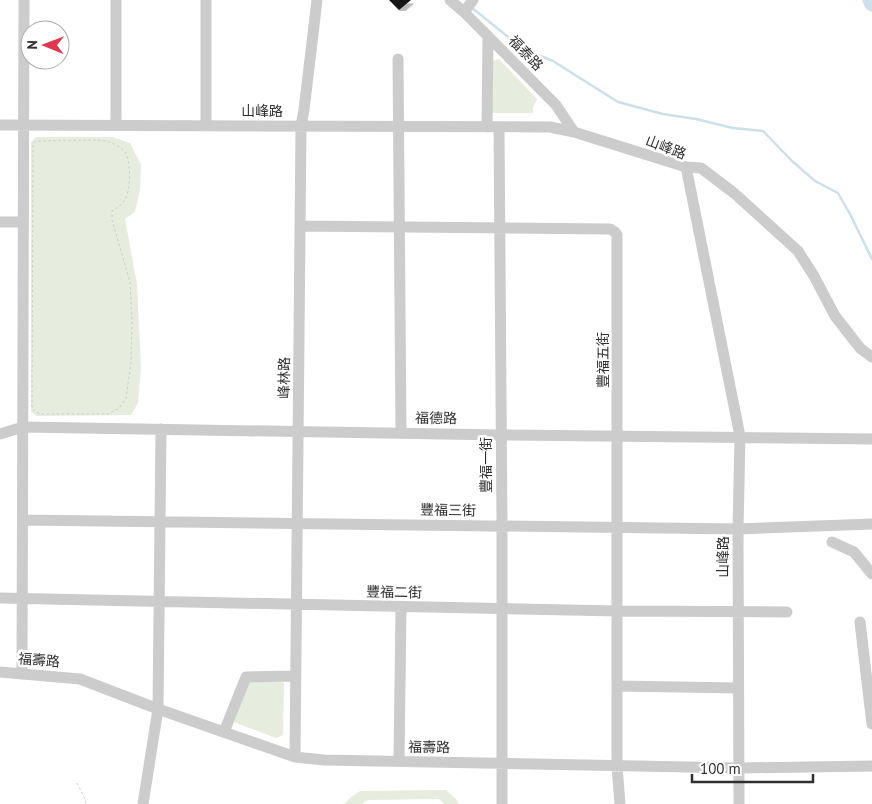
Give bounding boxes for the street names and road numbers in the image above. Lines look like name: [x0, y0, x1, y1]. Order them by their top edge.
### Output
street label: 福泰路: [505, 32, 547, 74]
street label: 山峰路: [241, 102, 283, 120]
street label: 山峰路: [643, 131, 689, 163]
street label: 豐福五街: [594, 332, 612, 388]
street label: 峰林路: [275, 357, 293, 399]
street label: 福德路: [415, 409, 457, 427]
street label: 豐福一街: [477, 437, 495, 493]
street label: 豐福三街: [420, 501, 476, 519]
street label: 山峰路: [714, 536, 732, 578]
street label: 豐福二街: [366, 583, 422, 601]
street label: 福壽路: [17, 649, 61, 671]
street label: 福壽路: [408, 738, 450, 756]

